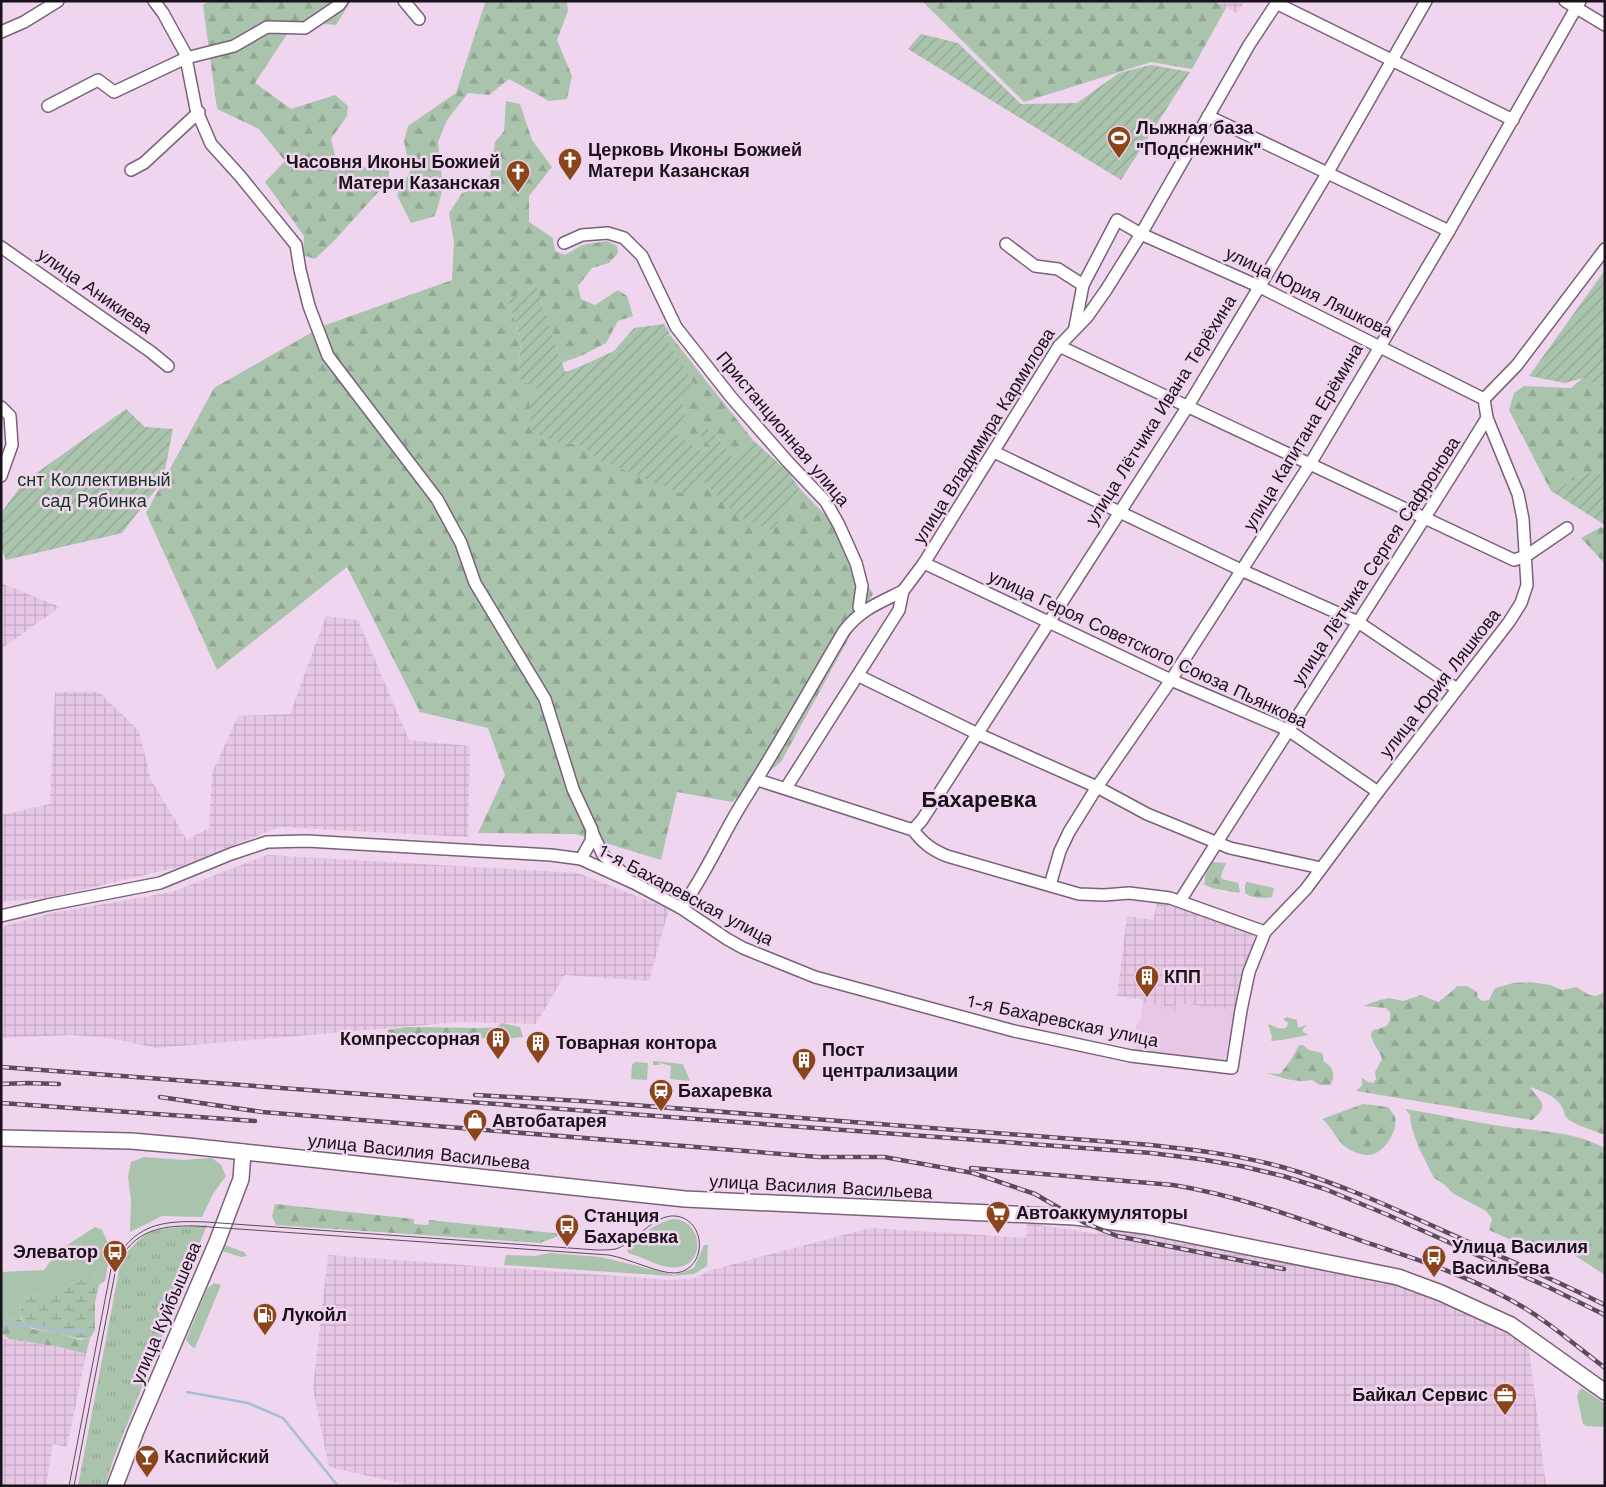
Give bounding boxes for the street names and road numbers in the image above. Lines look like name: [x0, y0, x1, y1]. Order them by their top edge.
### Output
street label: улица Юрия Ляшкова: [1222, 242, 1397, 342]
street label: улица Аникиева: [34, 243, 157, 338]
street label: улица Лётчика Ивана Терёхина: [1081, 290, 1241, 529]
street label: улица Владимира Кармилова: [908, 323, 1059, 547]
street label: улица Капитана Ерёмина: [1238, 339, 1367, 534]
street label: Пристанционная улица: [712, 347, 855, 511]
street label: улица Лётчика Сергея Сафронова: [1287, 432, 1464, 689]
street label: улица Героя Советского Союза Пьянкова: [985, 565, 1312, 732]
street label: улица Юрия Ляшкова: [1375, 603, 1505, 761]
street label: 1-я Бахаревская улица: [595, 840, 778, 950]
street label: 1-я Бахаревская улица: [966, 990, 1161, 1051]
street label: улица Василия Васильева: [307, 1129, 532, 1174]
street label: улица Василия Васильева: [709, 1170, 934, 1203]
street label: улица Куйбышева: [126, 1238, 205, 1387]

